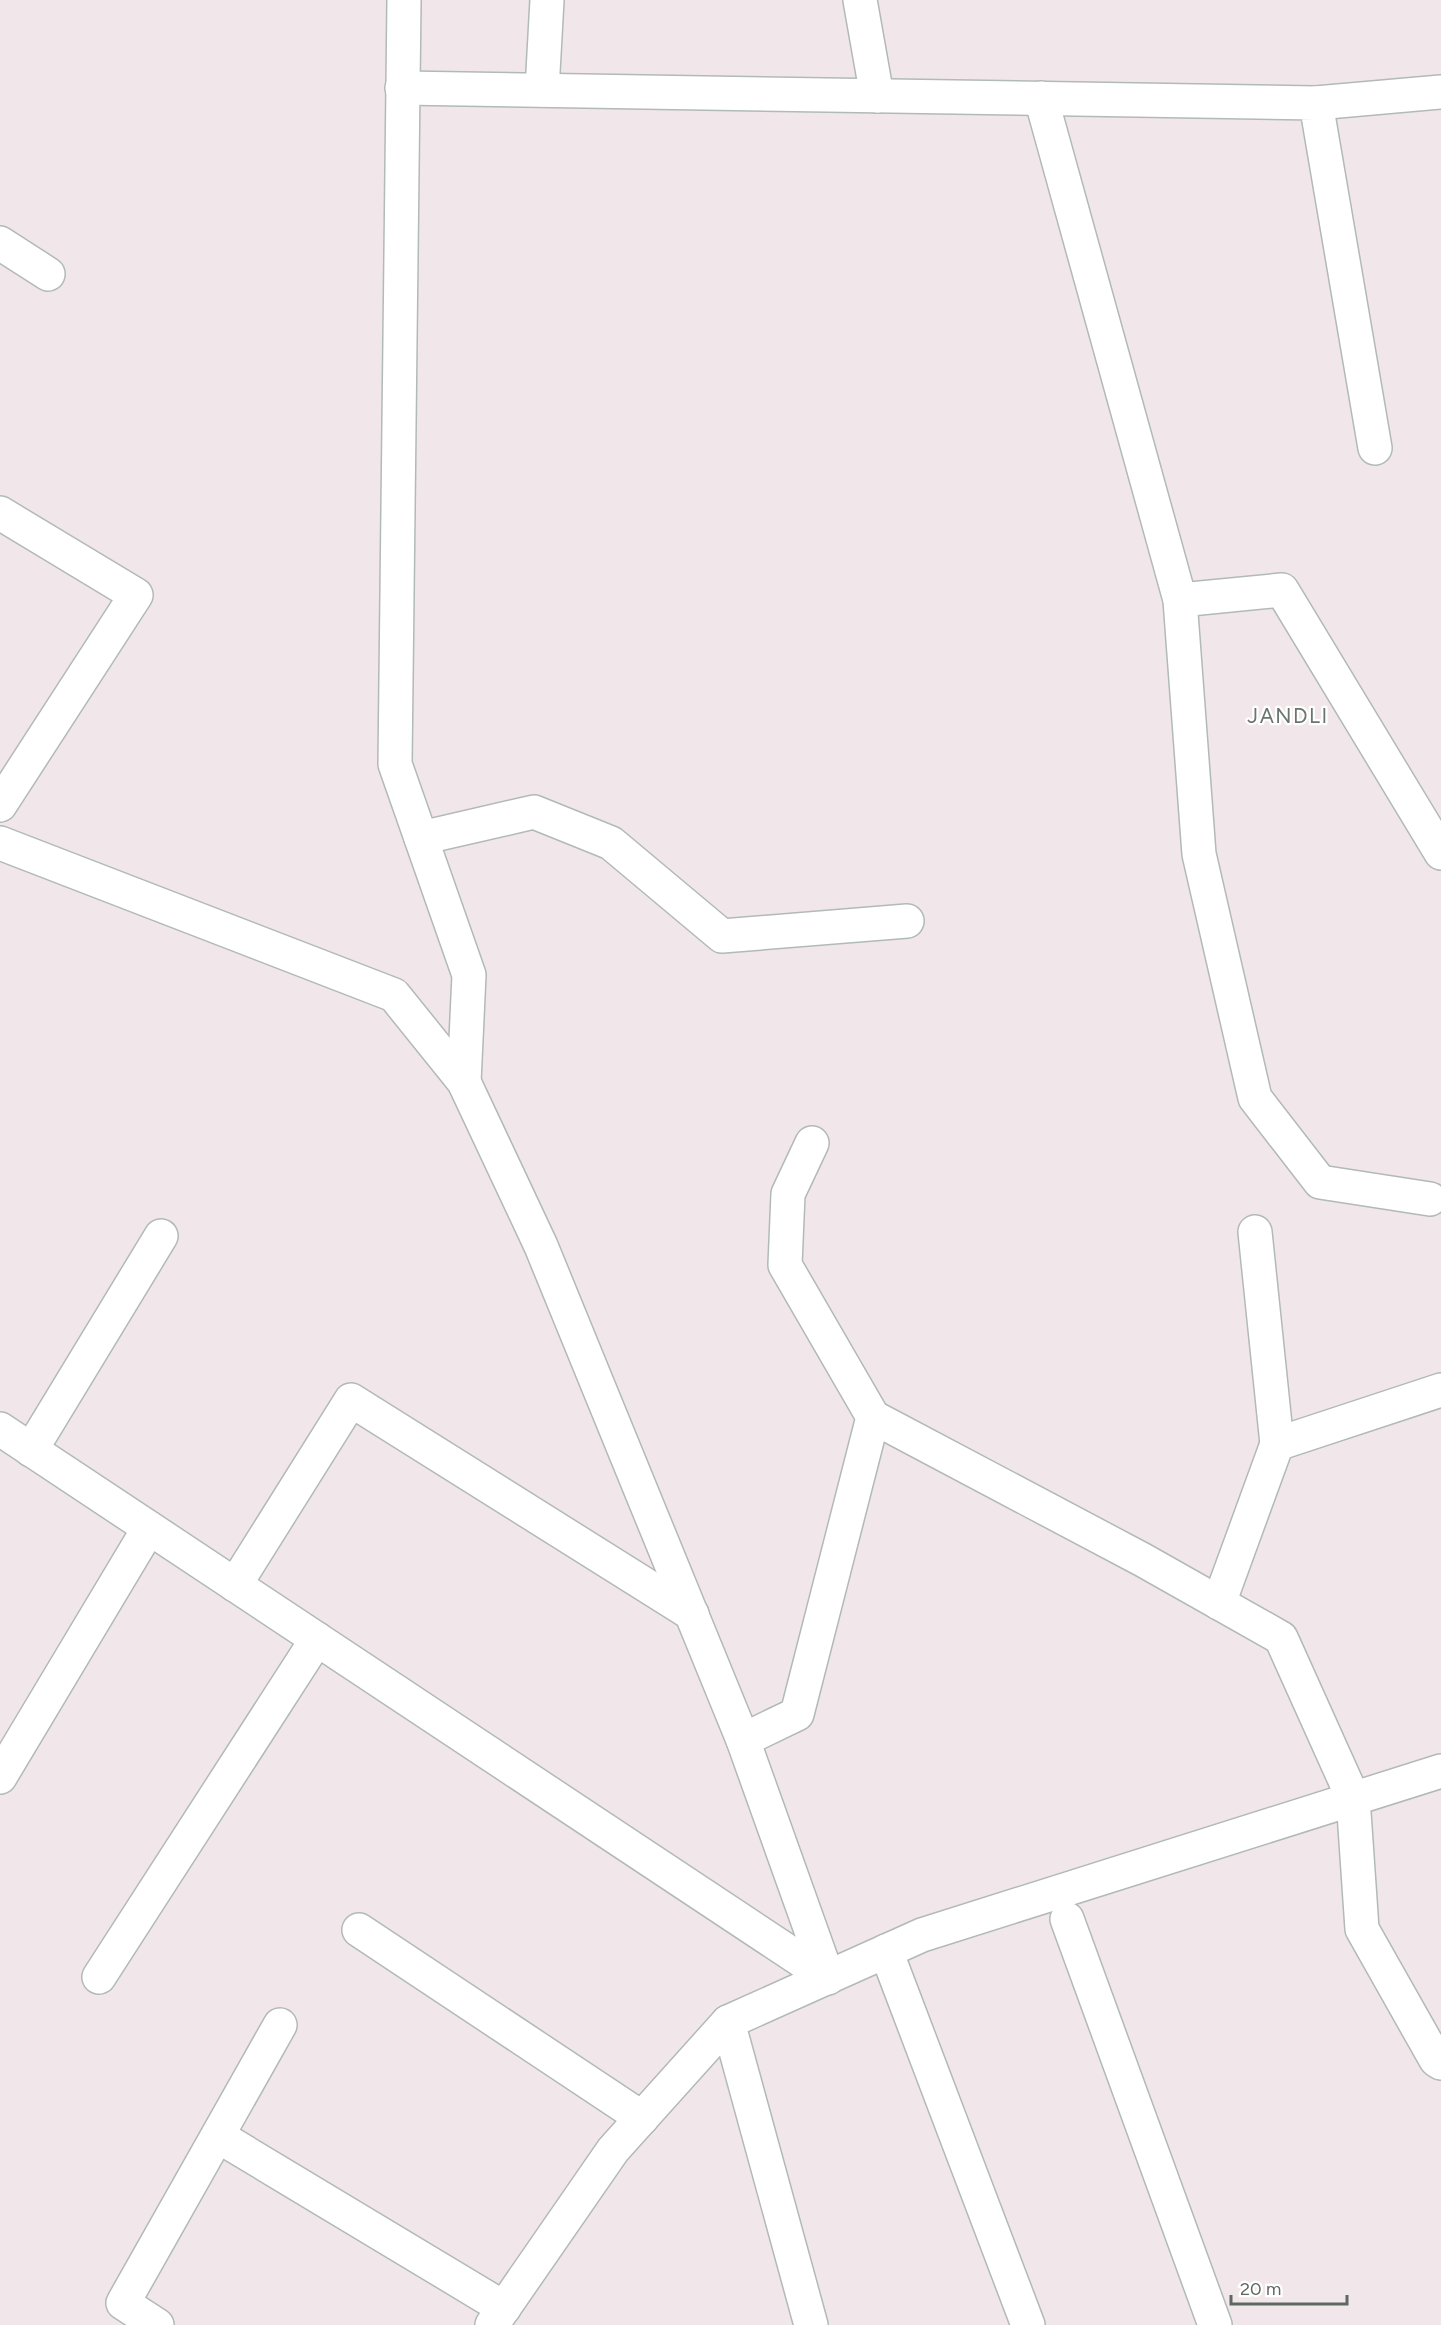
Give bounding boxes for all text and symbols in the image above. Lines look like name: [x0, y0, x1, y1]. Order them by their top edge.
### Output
district label: JANDLI: [1247, 703, 1329, 728]
scale bar: [1231, 2268, 1346, 2306]
text: 20 m: [1240, 2278, 1281, 2300]

